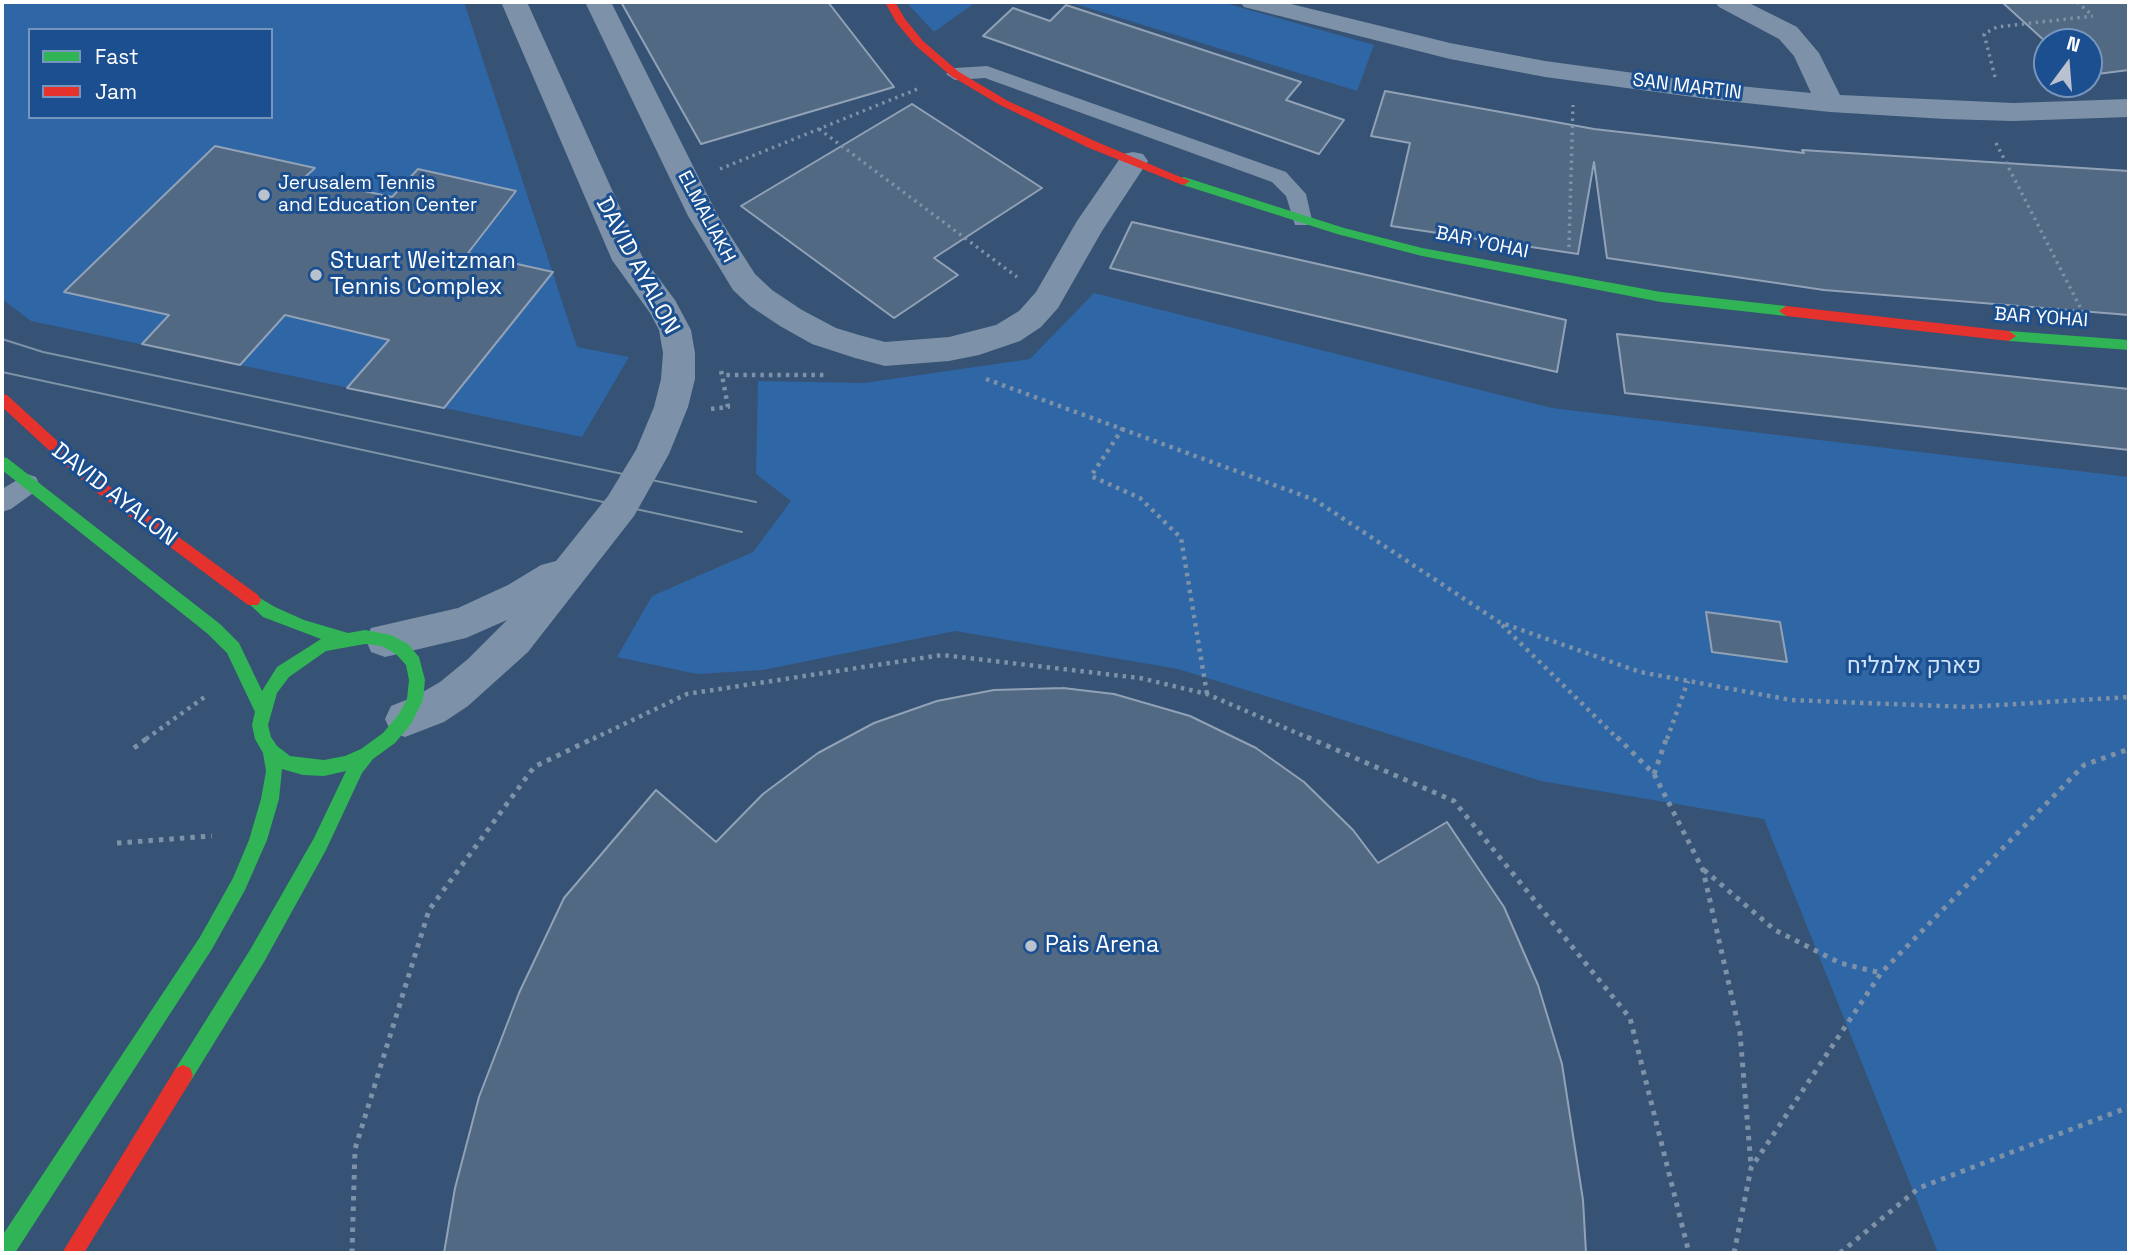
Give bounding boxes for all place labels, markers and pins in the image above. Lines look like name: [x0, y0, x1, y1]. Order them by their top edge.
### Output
place label: Jerusalem Tennis and Education Center: [278, 173, 477, 217]
marker: Jerusalem Tennis and Education Center: [256, 187, 272, 203]
place label: Stuart Weitzman Tennis Complex: [330, 248, 516, 302]
marker: Stuart Weitzman Tennis Complex: [308, 267, 324, 283]
place label: Pais Arena: [1045, 932, 1159, 960]
marker: Pais Arena: [1023, 938, 1039, 954]

